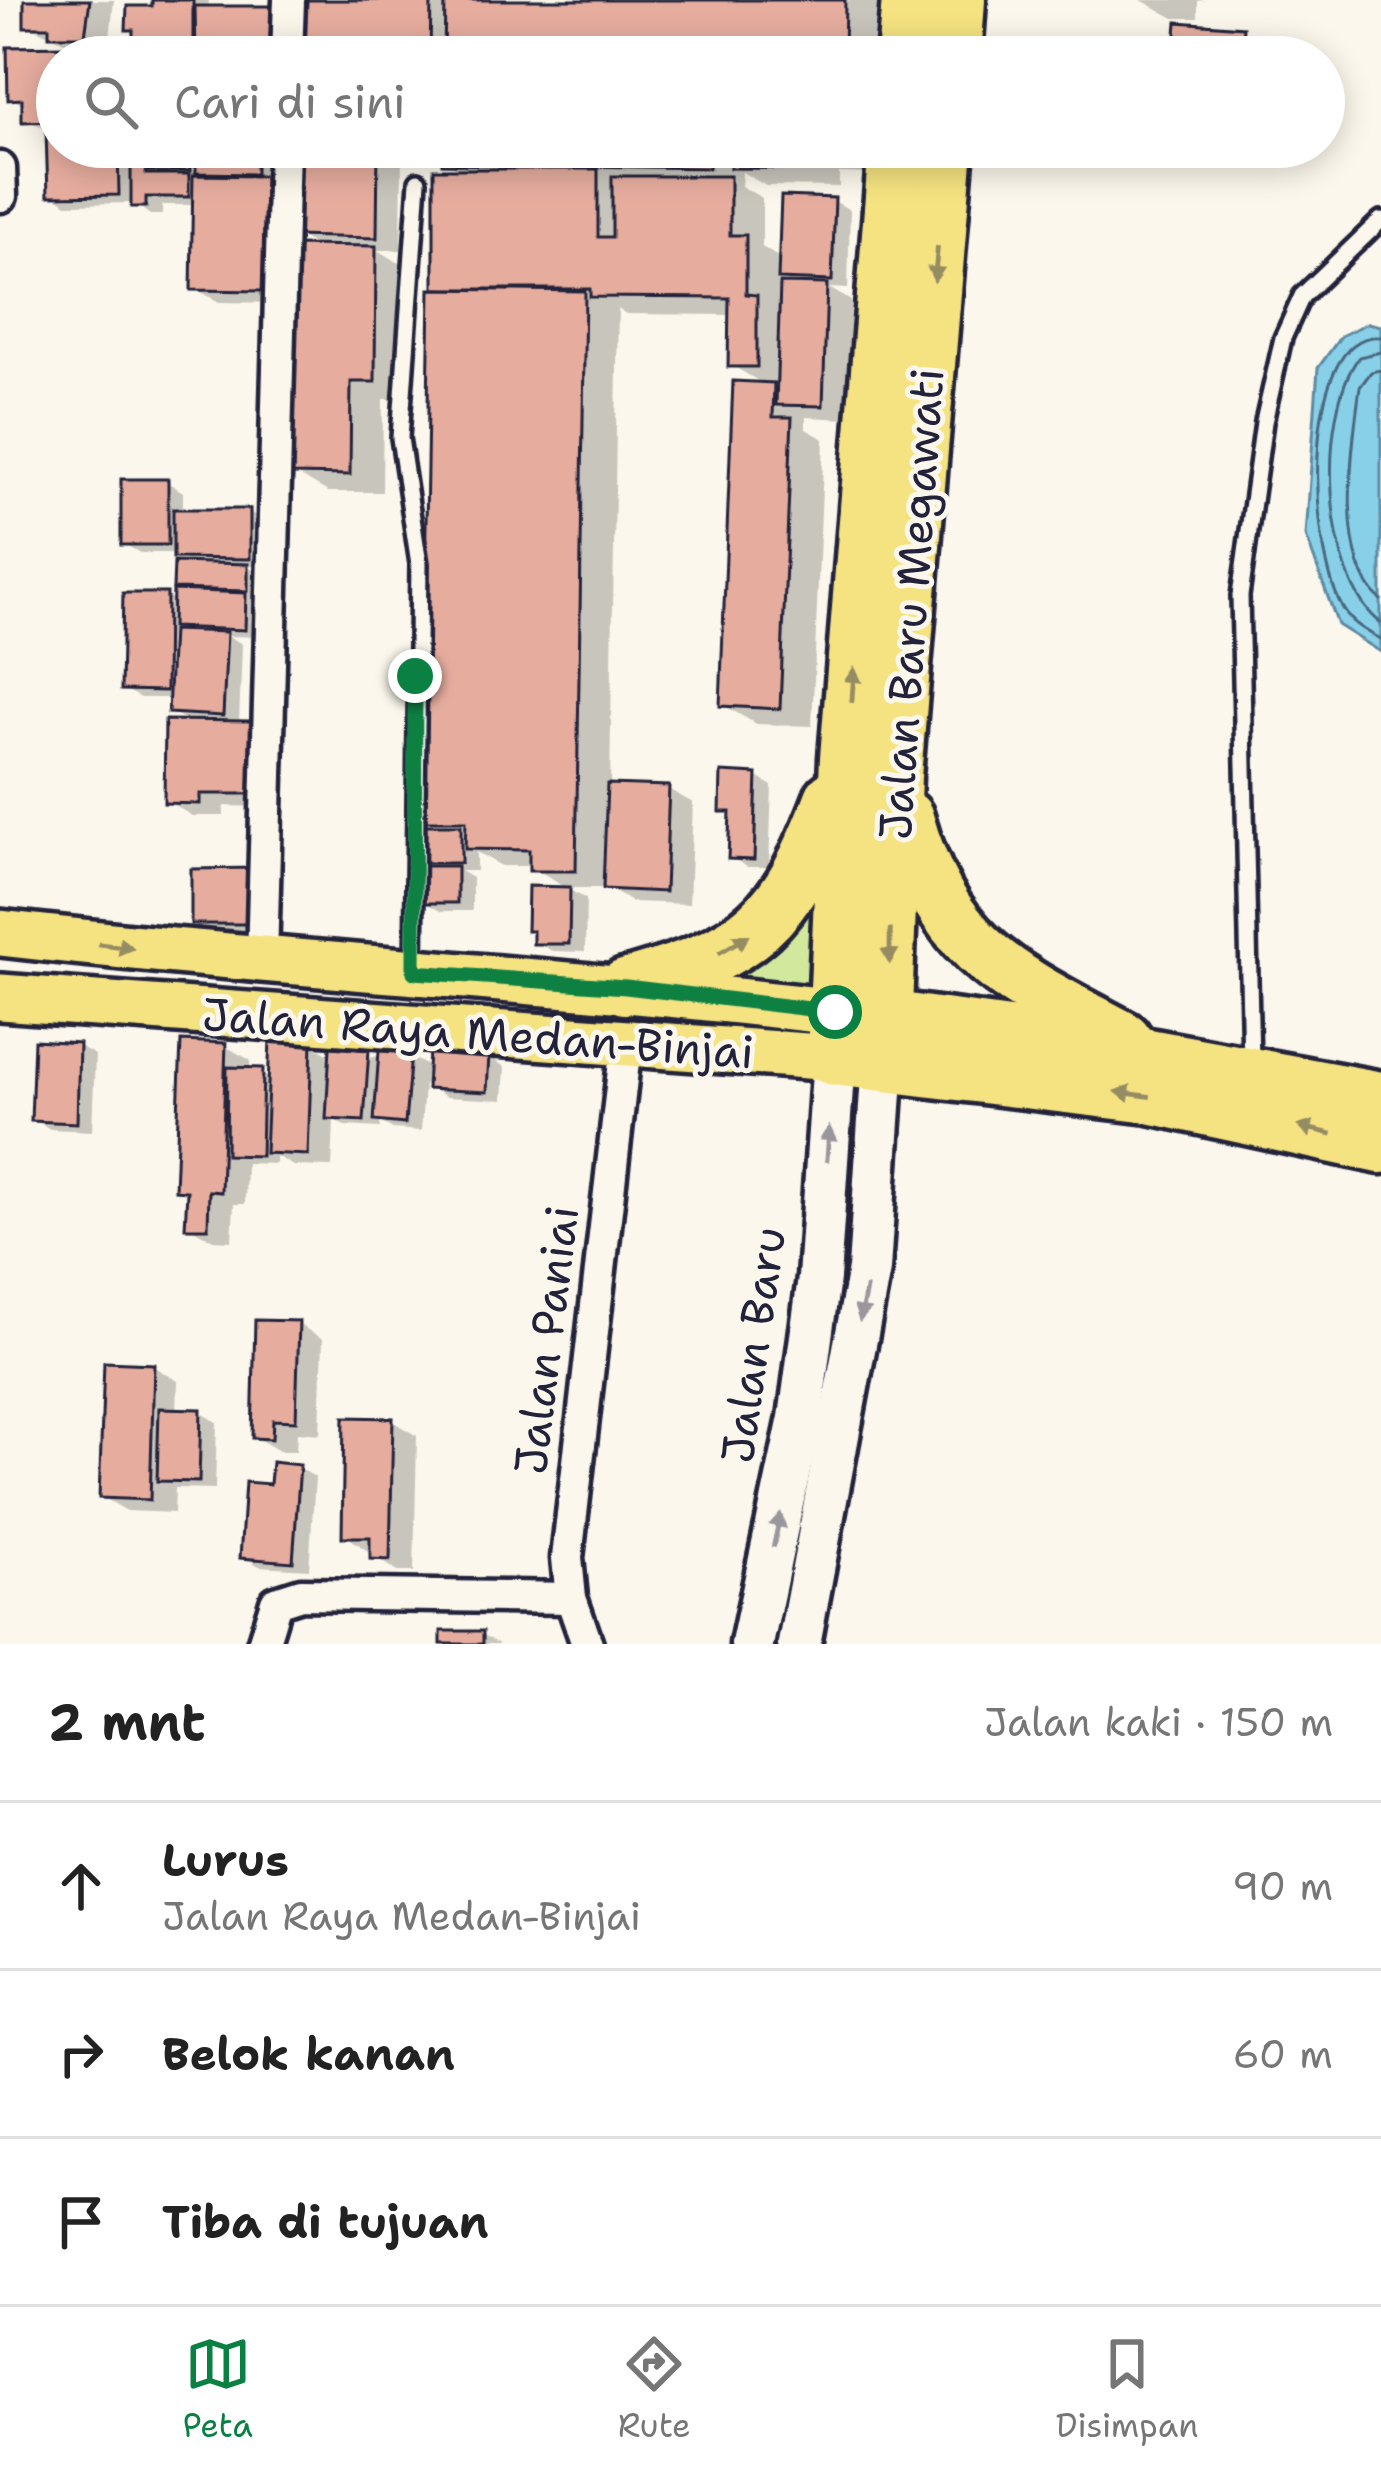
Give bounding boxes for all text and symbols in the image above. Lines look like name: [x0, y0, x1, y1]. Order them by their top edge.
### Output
search box: [36, 36, 1345, 168]
icon: search: [78, 69, 144, 135]
text: Cari di sini: [174, 72, 406, 132]
one-way arrow: [927, 246, 946, 283]
street label: Jalan Baru Megawati: [865, 366, 957, 842]
route end: [388, 649, 442, 703]
one-way arrow: [843, 666, 862, 703]
one-way arrow: [880, 928, 899, 966]
one-way arrow: [717, 934, 751, 955]
one-way arrow: [98, 937, 135, 956]
street label: Jalan Raya Medan-Binjai: [200, 984, 756, 1082]
route start: [808, 985, 862, 1039]
one-way arrow: [1114, 1084, 1151, 1103]
one-way arrow: [1295, 1120, 1333, 1139]
one-way arrow: [819, 1124, 838, 1162]
street label: Jalan Paniai: [500, 1202, 592, 1478]
street label: Jalan Baru: [707, 1223, 799, 1467]
one-way arrow: [853, 1285, 872, 1323]
one-way arrow: [768, 1510, 787, 1548]
text: 2 mnt: [48, 1688, 206, 1756]
text: Jalan kaki · 150 m: [984, 1696, 1333, 1748]
text: Lurus: [162, 1830, 289, 1890]
icon: ahead: [48, 1853, 114, 1919]
text: 90 m: [1232, 1860, 1333, 1912]
text: Jalan Raya Medan-Binjai: [162, 1890, 641, 1942]
icon: right: [48, 2021, 114, 2087]
text: Belok kanan: [162, 2024, 455, 2084]
text: 60 m: [1233, 2028, 1333, 2080]
icon: arrive: [48, 2189, 114, 2255]
text: Tiba di tujuan: [162, 2192, 489, 2252]
tab: Peta: [183, 2331, 253, 2448]
tab: Rute: [618, 2331, 691, 2448]
tab: Disimpan: [1056, 2331, 1199, 2448]

